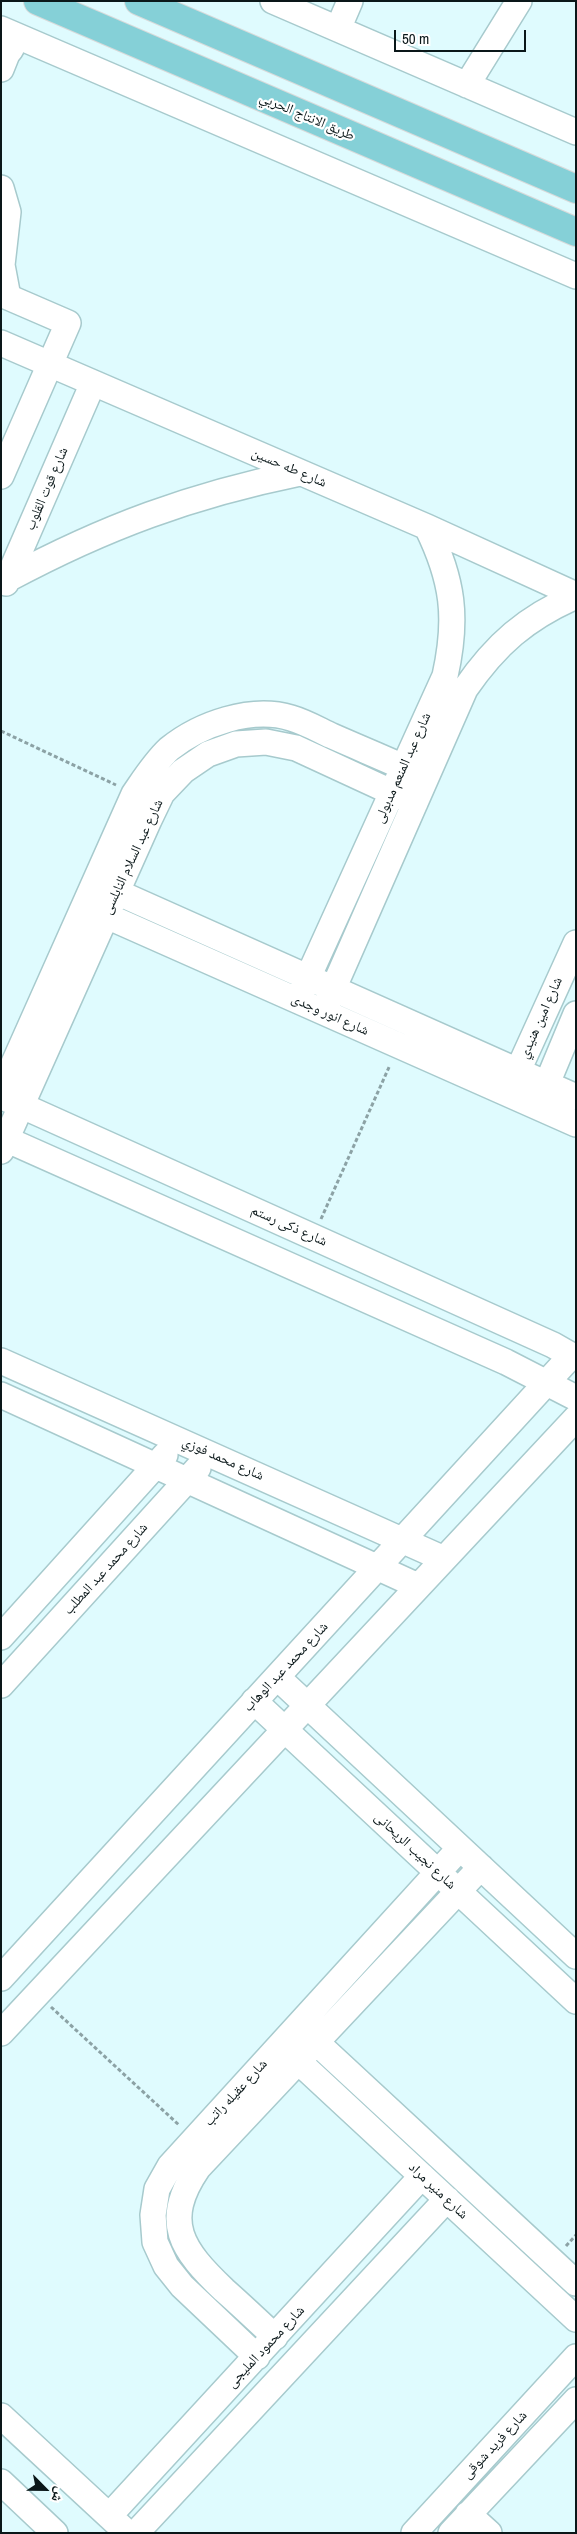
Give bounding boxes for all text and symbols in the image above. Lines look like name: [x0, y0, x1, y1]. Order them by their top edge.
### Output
scale bar: [397, 20, 530, 52]
text: 50 m: [402, 28, 429, 49]
street label: طريق الانتاج الحربي: [257, 89, 357, 145]
street label: شارع قوت القلوب: [22, 445, 72, 533]
street label: شارع طه حسين: [249, 445, 329, 491]
street label: شارع عبد المنعم مدبولى: [371, 710, 435, 826]
street label: شارع عبد السلام النابلسى: [99, 797, 167, 917]
street label: شارع امين هنيدي: [516, 975, 566, 1061]
street label: شارع انور وجدى: [289, 990, 371, 1040]
street label: شارع ذكى رستم: [248, 1202, 330, 1250]
street label: شارع محمد فوزي: [180, 1434, 266, 1484]
street label: شارع محمد عبد المطلب: [60, 1520, 152, 1618]
street label: شارع محمد عبد الوهاب: [240, 1619, 332, 1715]
street label: شارع نجيب الريحانى: [371, 1809, 459, 1893]
street label: شارع عقيله راتب: [201, 2056, 271, 2130]
street label: شارع منير مراد: [405, 2159, 471, 2223]
street label: شارع محمود المليجى: [224, 2302, 308, 2392]
street label: شارع فريد شوقى: [459, 2407, 531, 2483]
north arrow: [20, 2464, 70, 2514]
text: ش: [48, 2484, 70, 2505]

